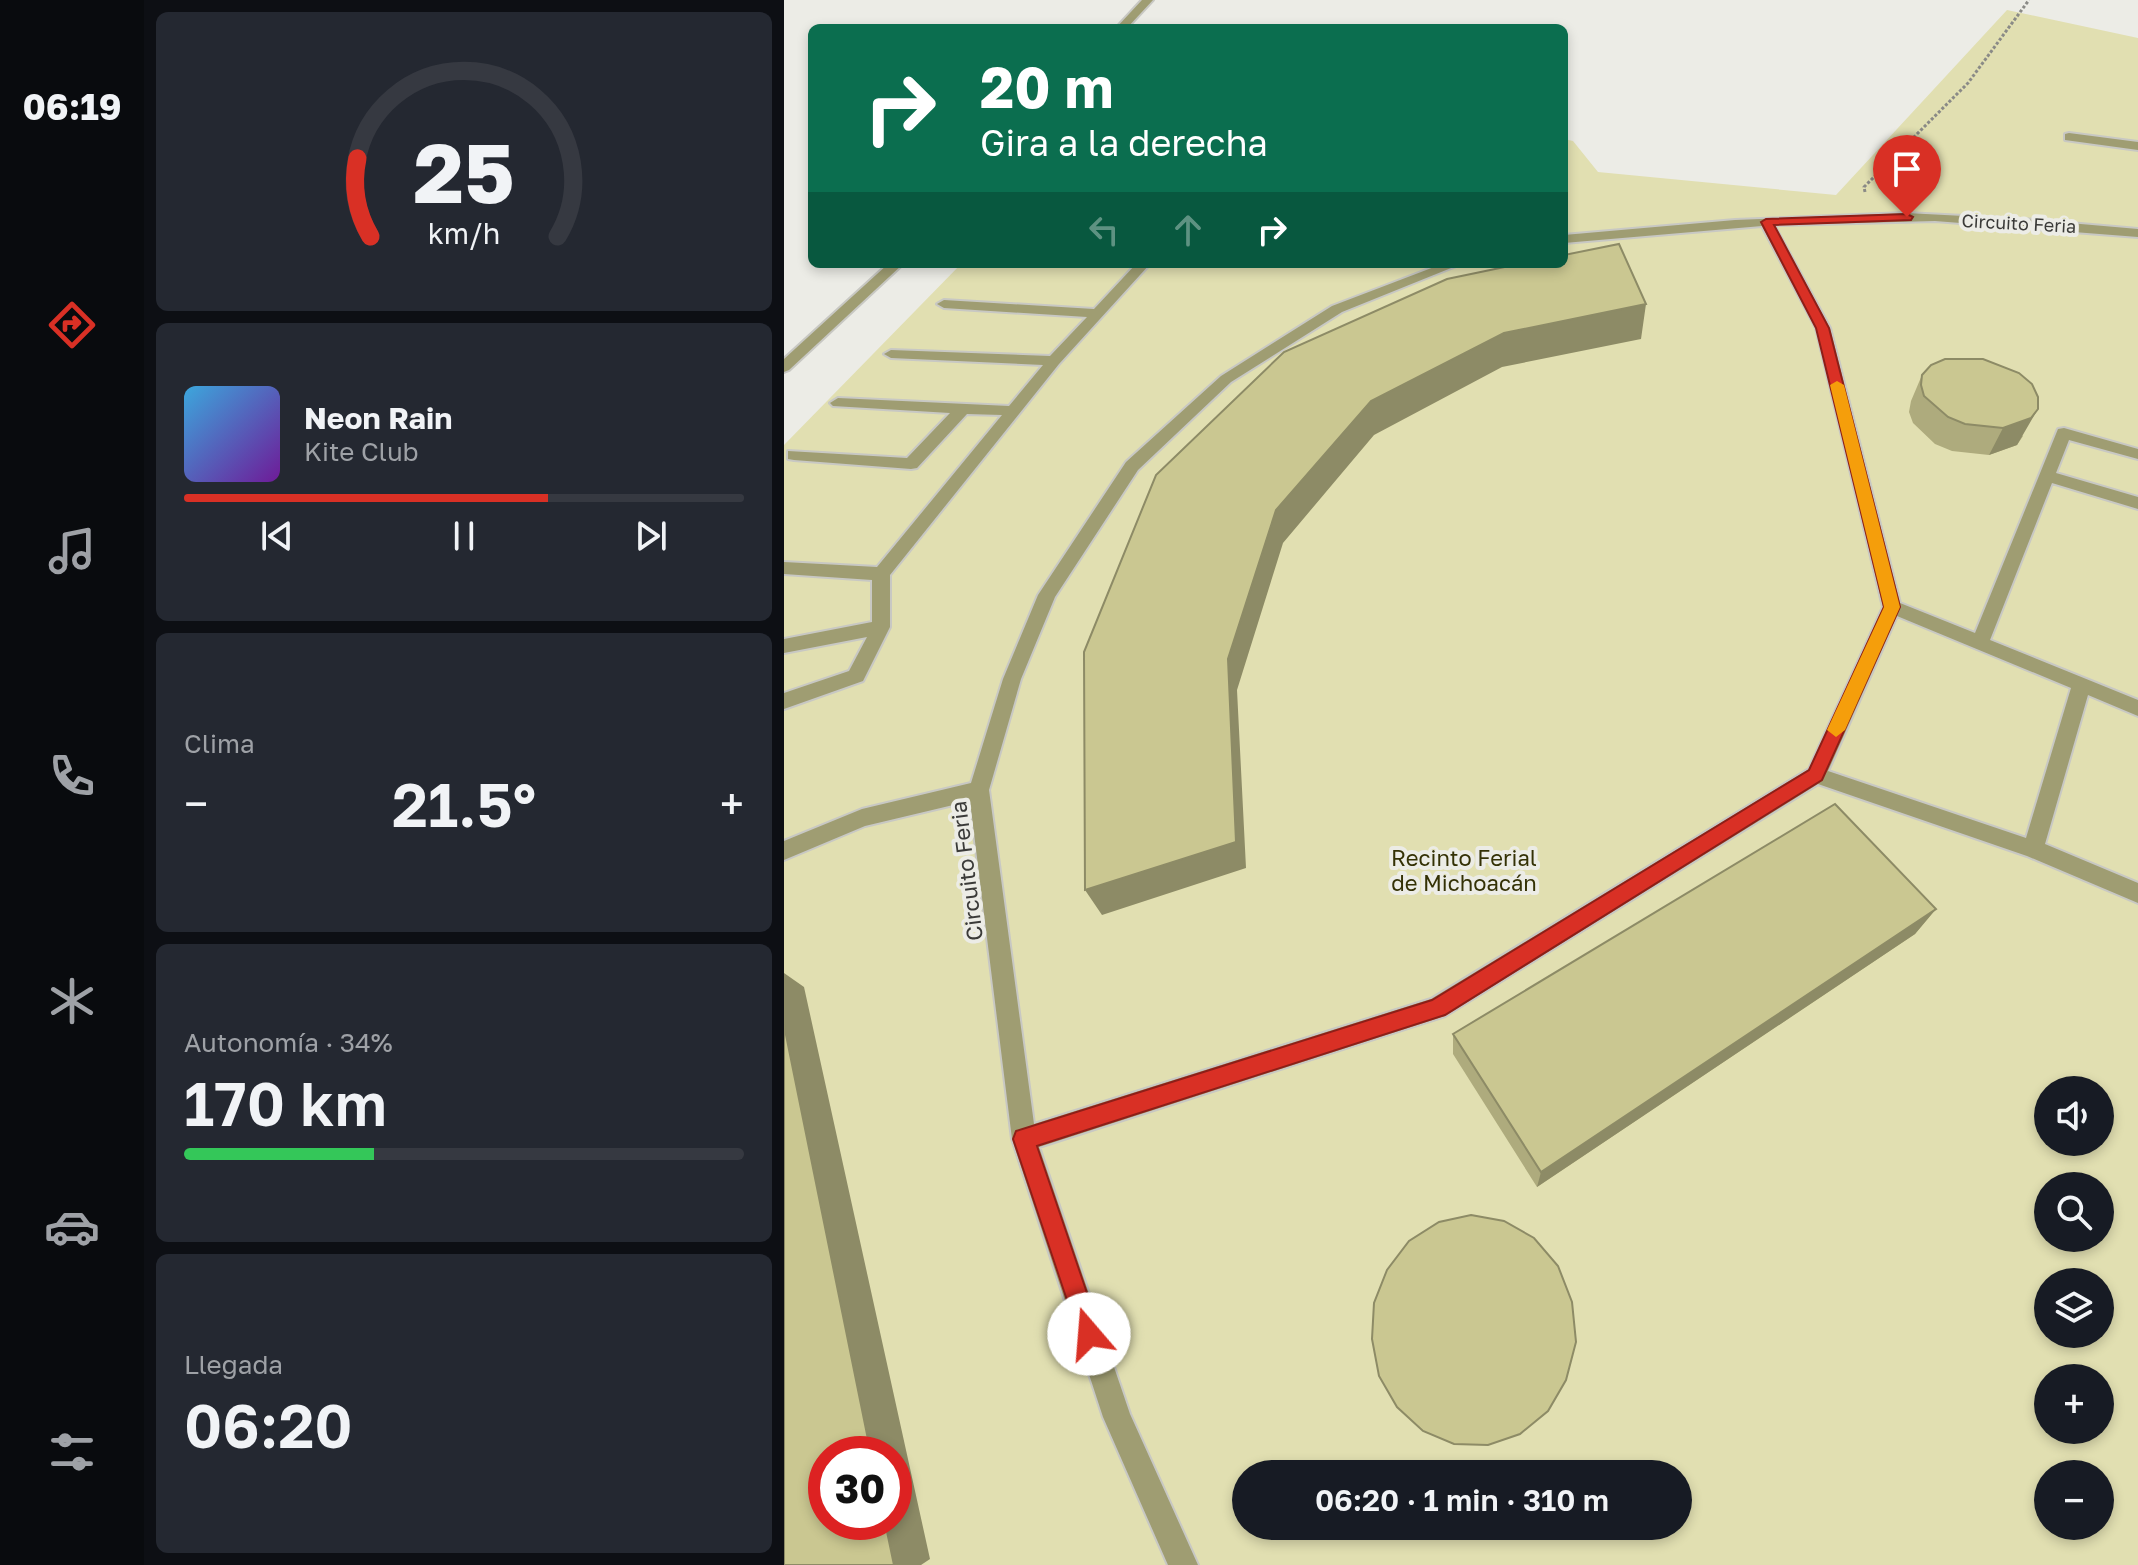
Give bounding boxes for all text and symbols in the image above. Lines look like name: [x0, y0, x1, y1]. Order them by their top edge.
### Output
text: 20 m: [980, 53, 1114, 120]
icon: right: [848, 56, 952, 160]
text: 06:19: [22, 85, 122, 128]
text: 25: [413, 121, 515, 221]
text: Gira a la derecha: [980, 121, 1268, 164]
pin: [1873, 135, 1941, 217]
icon: arrive: [1885, 147, 1929, 191]
icon: left: [1082, 208, 1126, 252]
icon: ahead: [1166, 208, 1210, 252]
icon: right: [1250, 208, 1294, 252]
street label: Circuito Feria: [1961, 209, 2077, 237]
text: km/h: [428, 216, 500, 250]
icon: directions: [44, 297, 100, 353]
text: Neon Rain: [304, 400, 452, 436]
text: Kite Club: [304, 436, 419, 467]
icon: previous: [255, 514, 299, 558]
icon: pause: [442, 514, 486, 558]
icon: next: [629, 514, 673, 558]
icon: music: [44, 523, 100, 579]
text: Clima: [184, 728, 255, 759]
icon: phone: [44, 748, 100, 804]
text: 21.5°: [392, 768, 536, 840]
text: −: [184, 777, 208, 830]
text: +: [720, 777, 744, 830]
street label: Circuito Feria: [944, 800, 988, 942]
park label: Recinto Ferial de Michoacán: [1391, 844, 1537, 896]
icon: climate: [44, 973, 100, 1029]
text: Autonomía · 34%: [184, 1027, 393, 1058]
text: 170 km: [184, 1067, 387, 1139]
map controls: [2034, 1076, 2114, 1540]
button: sound: [2034, 1076, 2114, 1156]
button: search: [2034, 1172, 2114, 1252]
icon: car: [44, 1199, 100, 1255]
button: layers: [2034, 1268, 2114, 1348]
position arrow: [1047, 1292, 1131, 1376]
text: Llegada: [184, 1349, 283, 1380]
button: +: [2034, 1364, 2114, 1444]
text: 06:20: [184, 1389, 353, 1461]
icon: filters: [44, 1424, 100, 1480]
speed limit sign: 30: [808, 1436, 912, 1540]
button: −: [2034, 1460, 2114, 1540]
text: 06:20 · 1 min · 310 m: [1315, 1482, 1609, 1518]

